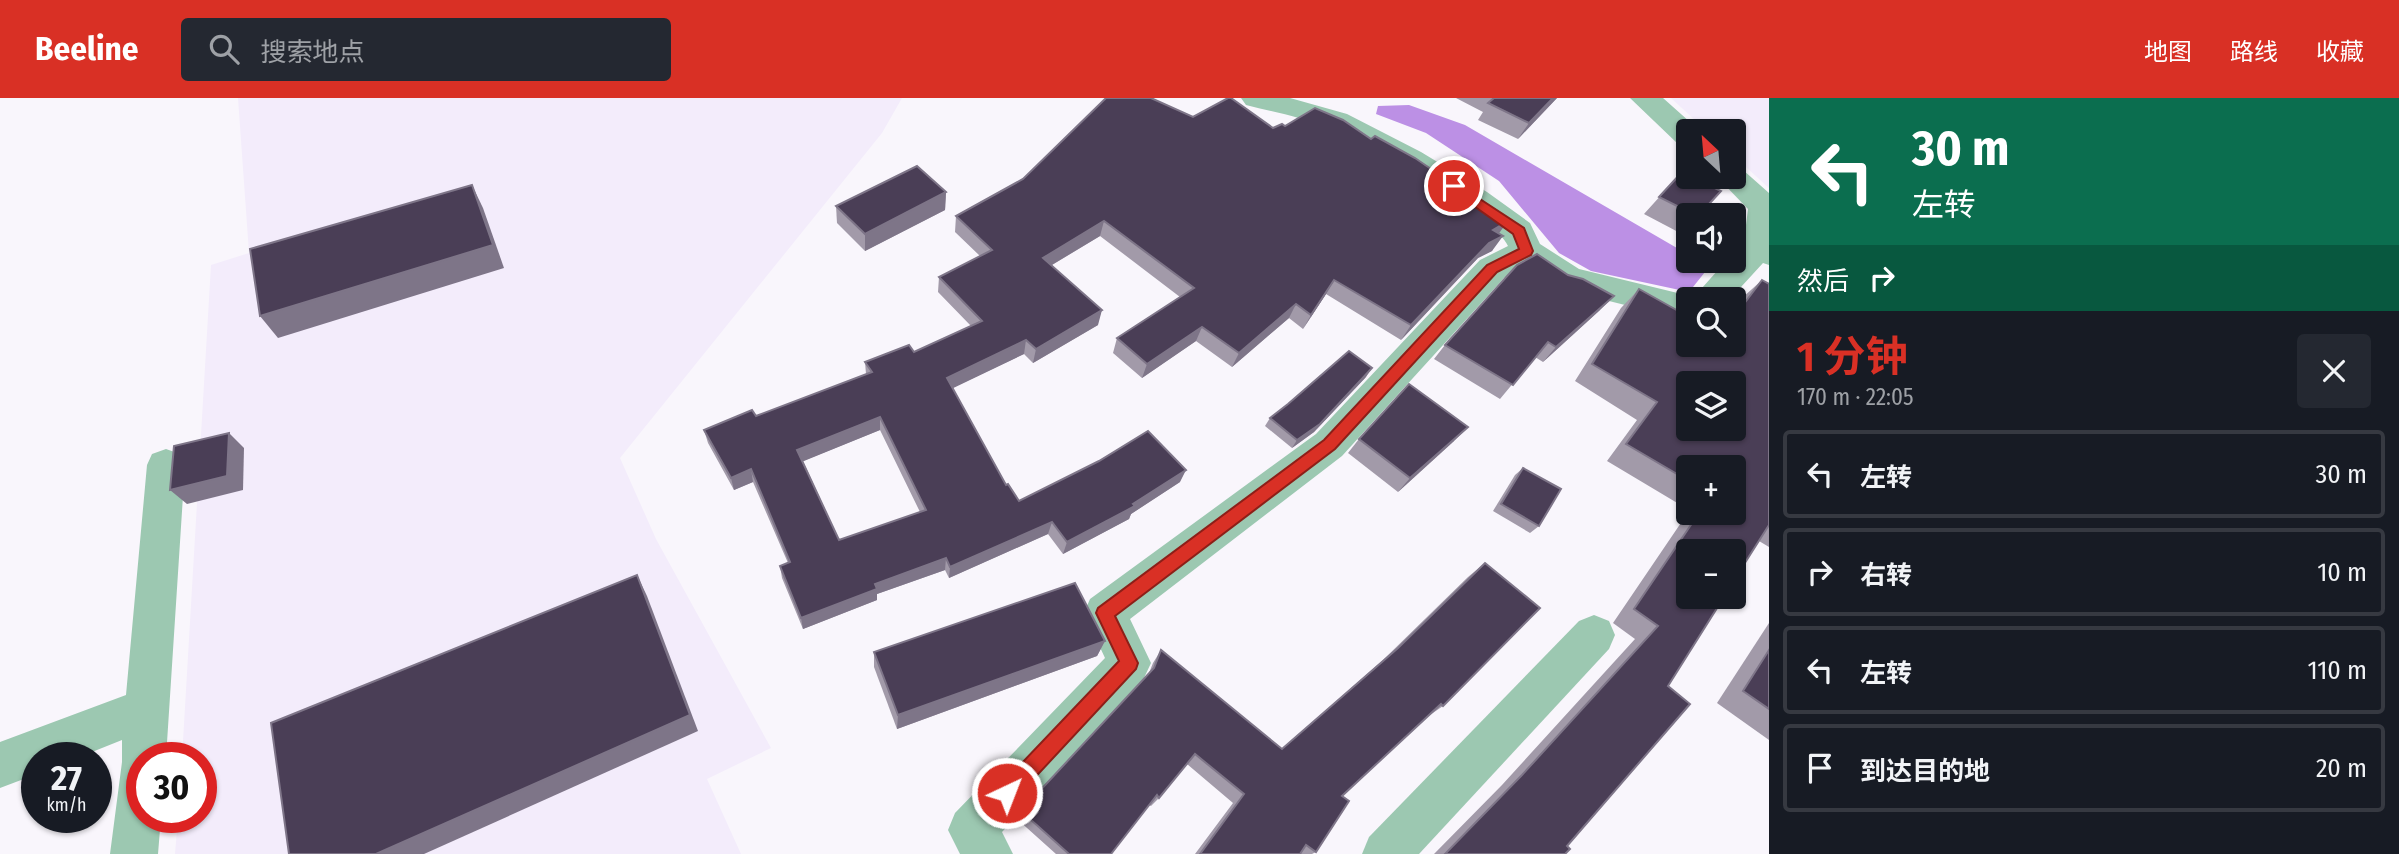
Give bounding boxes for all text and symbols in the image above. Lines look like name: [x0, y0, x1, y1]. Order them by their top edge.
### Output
search box: [181, 18, 671, 81]
text: Beeline: [35, 29, 139, 69]
icon: search: [205, 30, 243, 68]
text: 搜索地点: [261, 37, 365, 68]
text: 地图: [2144, 38, 2192, 66]
text: 路线: [2230, 38, 2278, 66]
text: 收藏: [2316, 38, 2364, 66]
north arrow: [1676, 119, 1746, 189]
map controls: [1676, 119, 1746, 609]
text: 30 m: [1912, 119, 2010, 178]
icon: left: [1797, 126, 1888, 217]
pin: [1424, 156, 1484, 216]
icon: arrive: [1435, 167, 1473, 205]
text: 左转: [1912, 186, 1976, 224]
button: sound: [1676, 203, 1746, 273]
icon: right: [1863, 259, 1901, 297]
text: 然后: [1797, 266, 1849, 297]
button: search: [1676, 287, 1746, 357]
text: 1 分钟: [1797, 332, 1908, 382]
button: close: [2297, 334, 2371, 408]
button: layers: [1676, 371, 1746, 441]
text: 170 m · 22:05: [1797, 383, 1914, 411]
button: +: [1676, 455, 1746, 525]
icon: left: [1801, 455, 1839, 493]
text: 30 m: [2316, 459, 2367, 490]
text: 左转: [1860, 462, 1912, 493]
button: −: [1676, 539, 1746, 609]
icon: right: [1801, 553, 1839, 591]
text: 10 m: [2317, 557, 2367, 588]
text: 右转: [1860, 560, 1912, 591]
icon: left: [1801, 651, 1839, 689]
text: 110 m: [2307, 655, 2367, 686]
text: 左转: [1860, 658, 1912, 689]
speed limit sign: 30: [126, 742, 217, 833]
icon: arrive: [1801, 749, 1839, 787]
text: 20 m: [2316, 753, 2367, 784]
position arrow: [970, 756, 1044, 830]
text: 到达目的地: [1860, 756, 1990, 787]
text: 27: [51, 757, 82, 799]
text: km/h: [46, 794, 87, 816]

